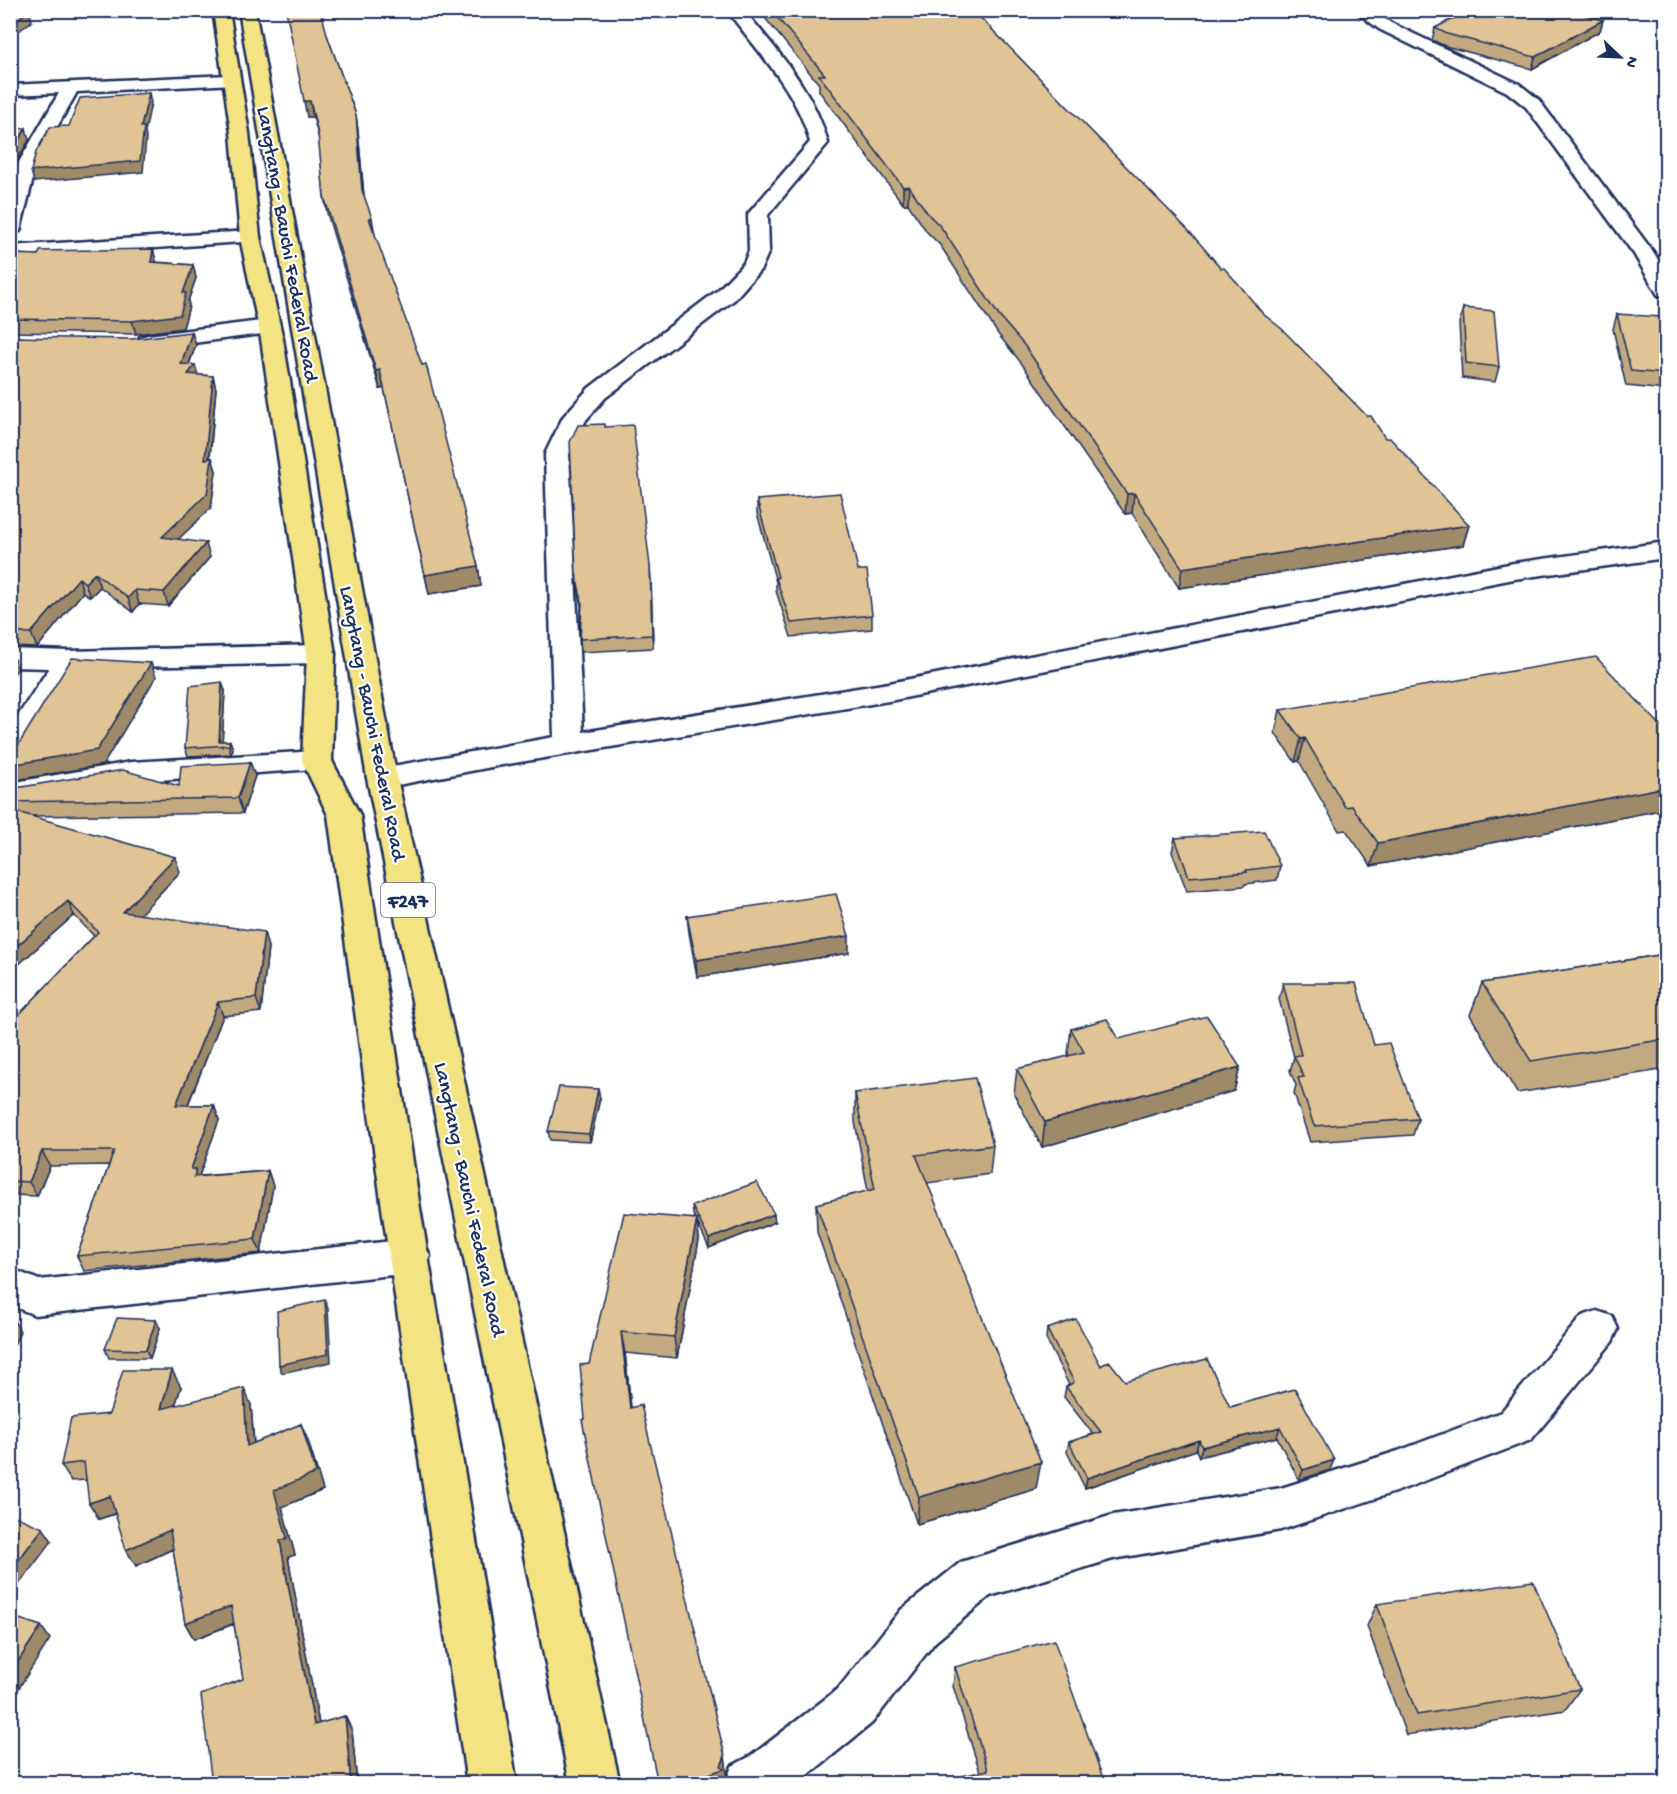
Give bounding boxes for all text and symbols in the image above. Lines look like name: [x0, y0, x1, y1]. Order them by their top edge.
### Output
north arrow: [1590, 27, 1650, 87]
text: N: [1620, 53, 1641, 71]
street label: Langtang - Bauchi Federal Road: [249, 105, 322, 386]
street label: Langtang - Bauchi Federal Road: [332, 584, 410, 865]
road number: F247: [381, 883, 435, 917]
street label: Langtang - Bauchi Federal Road: [426, 1060, 509, 1341]

